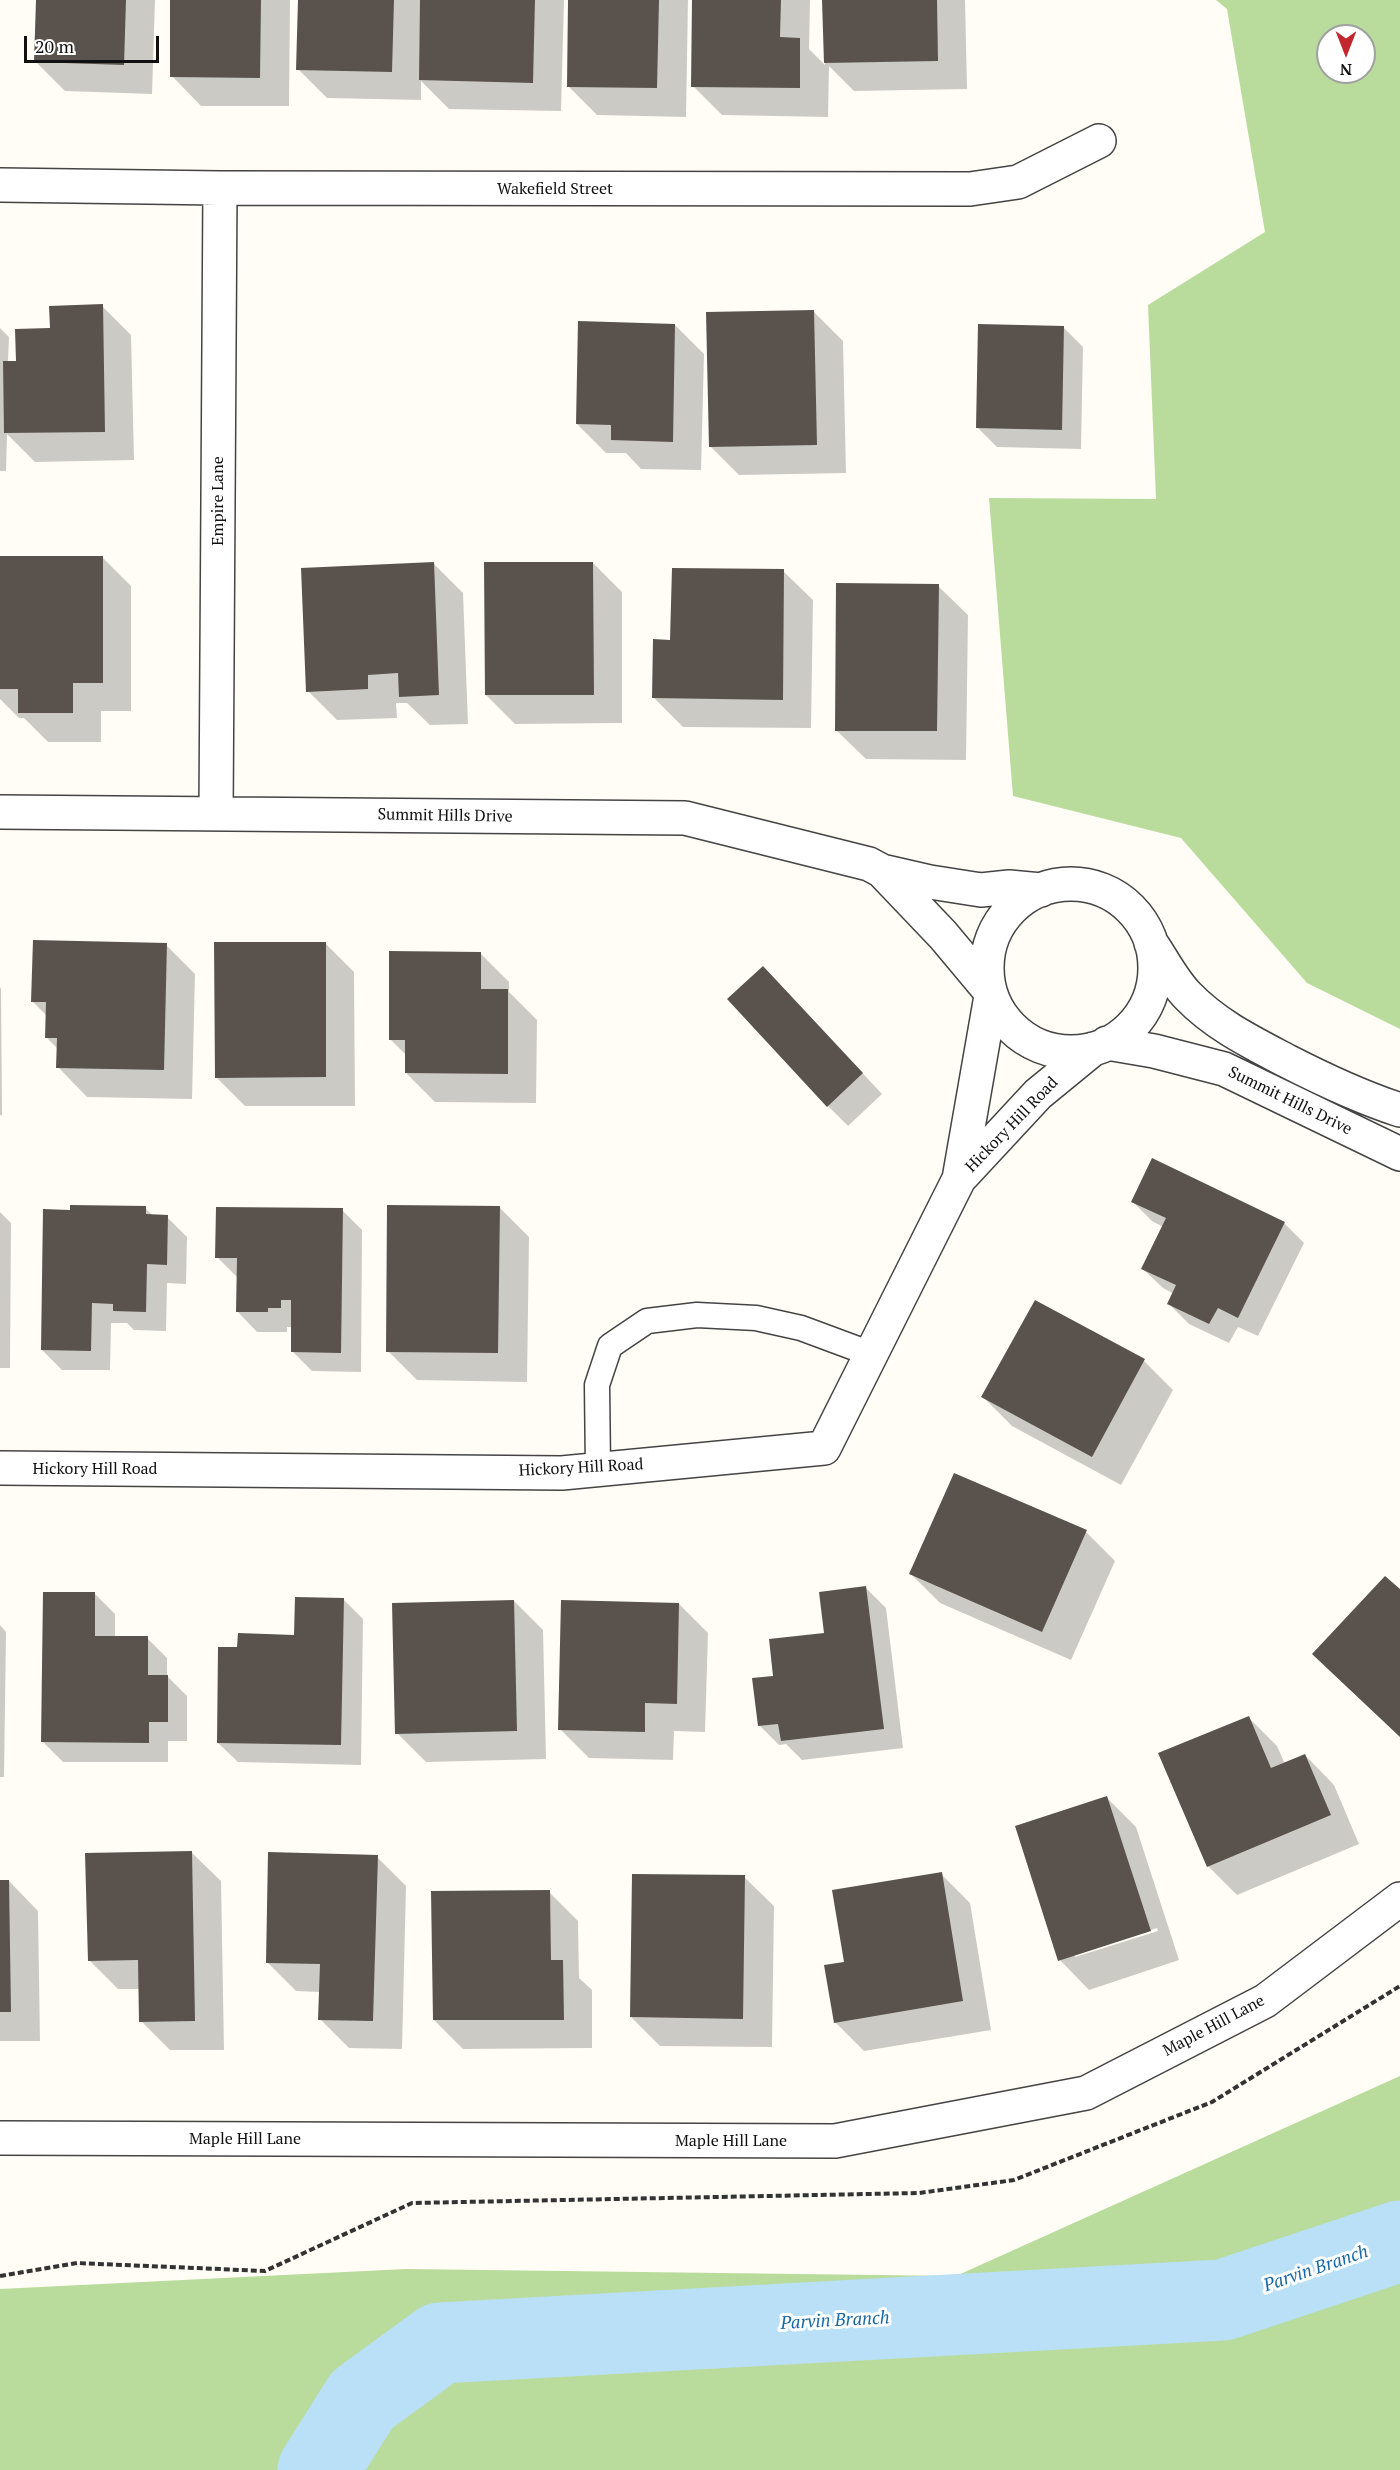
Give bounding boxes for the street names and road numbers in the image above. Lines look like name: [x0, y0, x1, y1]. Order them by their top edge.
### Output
street label: Wakefield Street: [497, 179, 613, 199]
street label: Empire Lane: [208, 456, 228, 546]
street label: Summit Hills Drive: [377, 805, 513, 827]
street label: Summit Hills Drive: [1225, 1063, 1355, 1139]
street label: Hickory Hill Road: [962, 1073, 1062, 1177]
street label: Hickory Hill Road: [518, 1455, 644, 1481]
street label: Hickory Hill Road: [33, 1459, 157, 1479]
street label: Maple Hill Lane: [1160, 1991, 1268, 2061]
street label: Maple Hill Lane: [189, 2129, 301, 2149]
street label: Maple Hill Lane: [675, 2131, 787, 2151]

